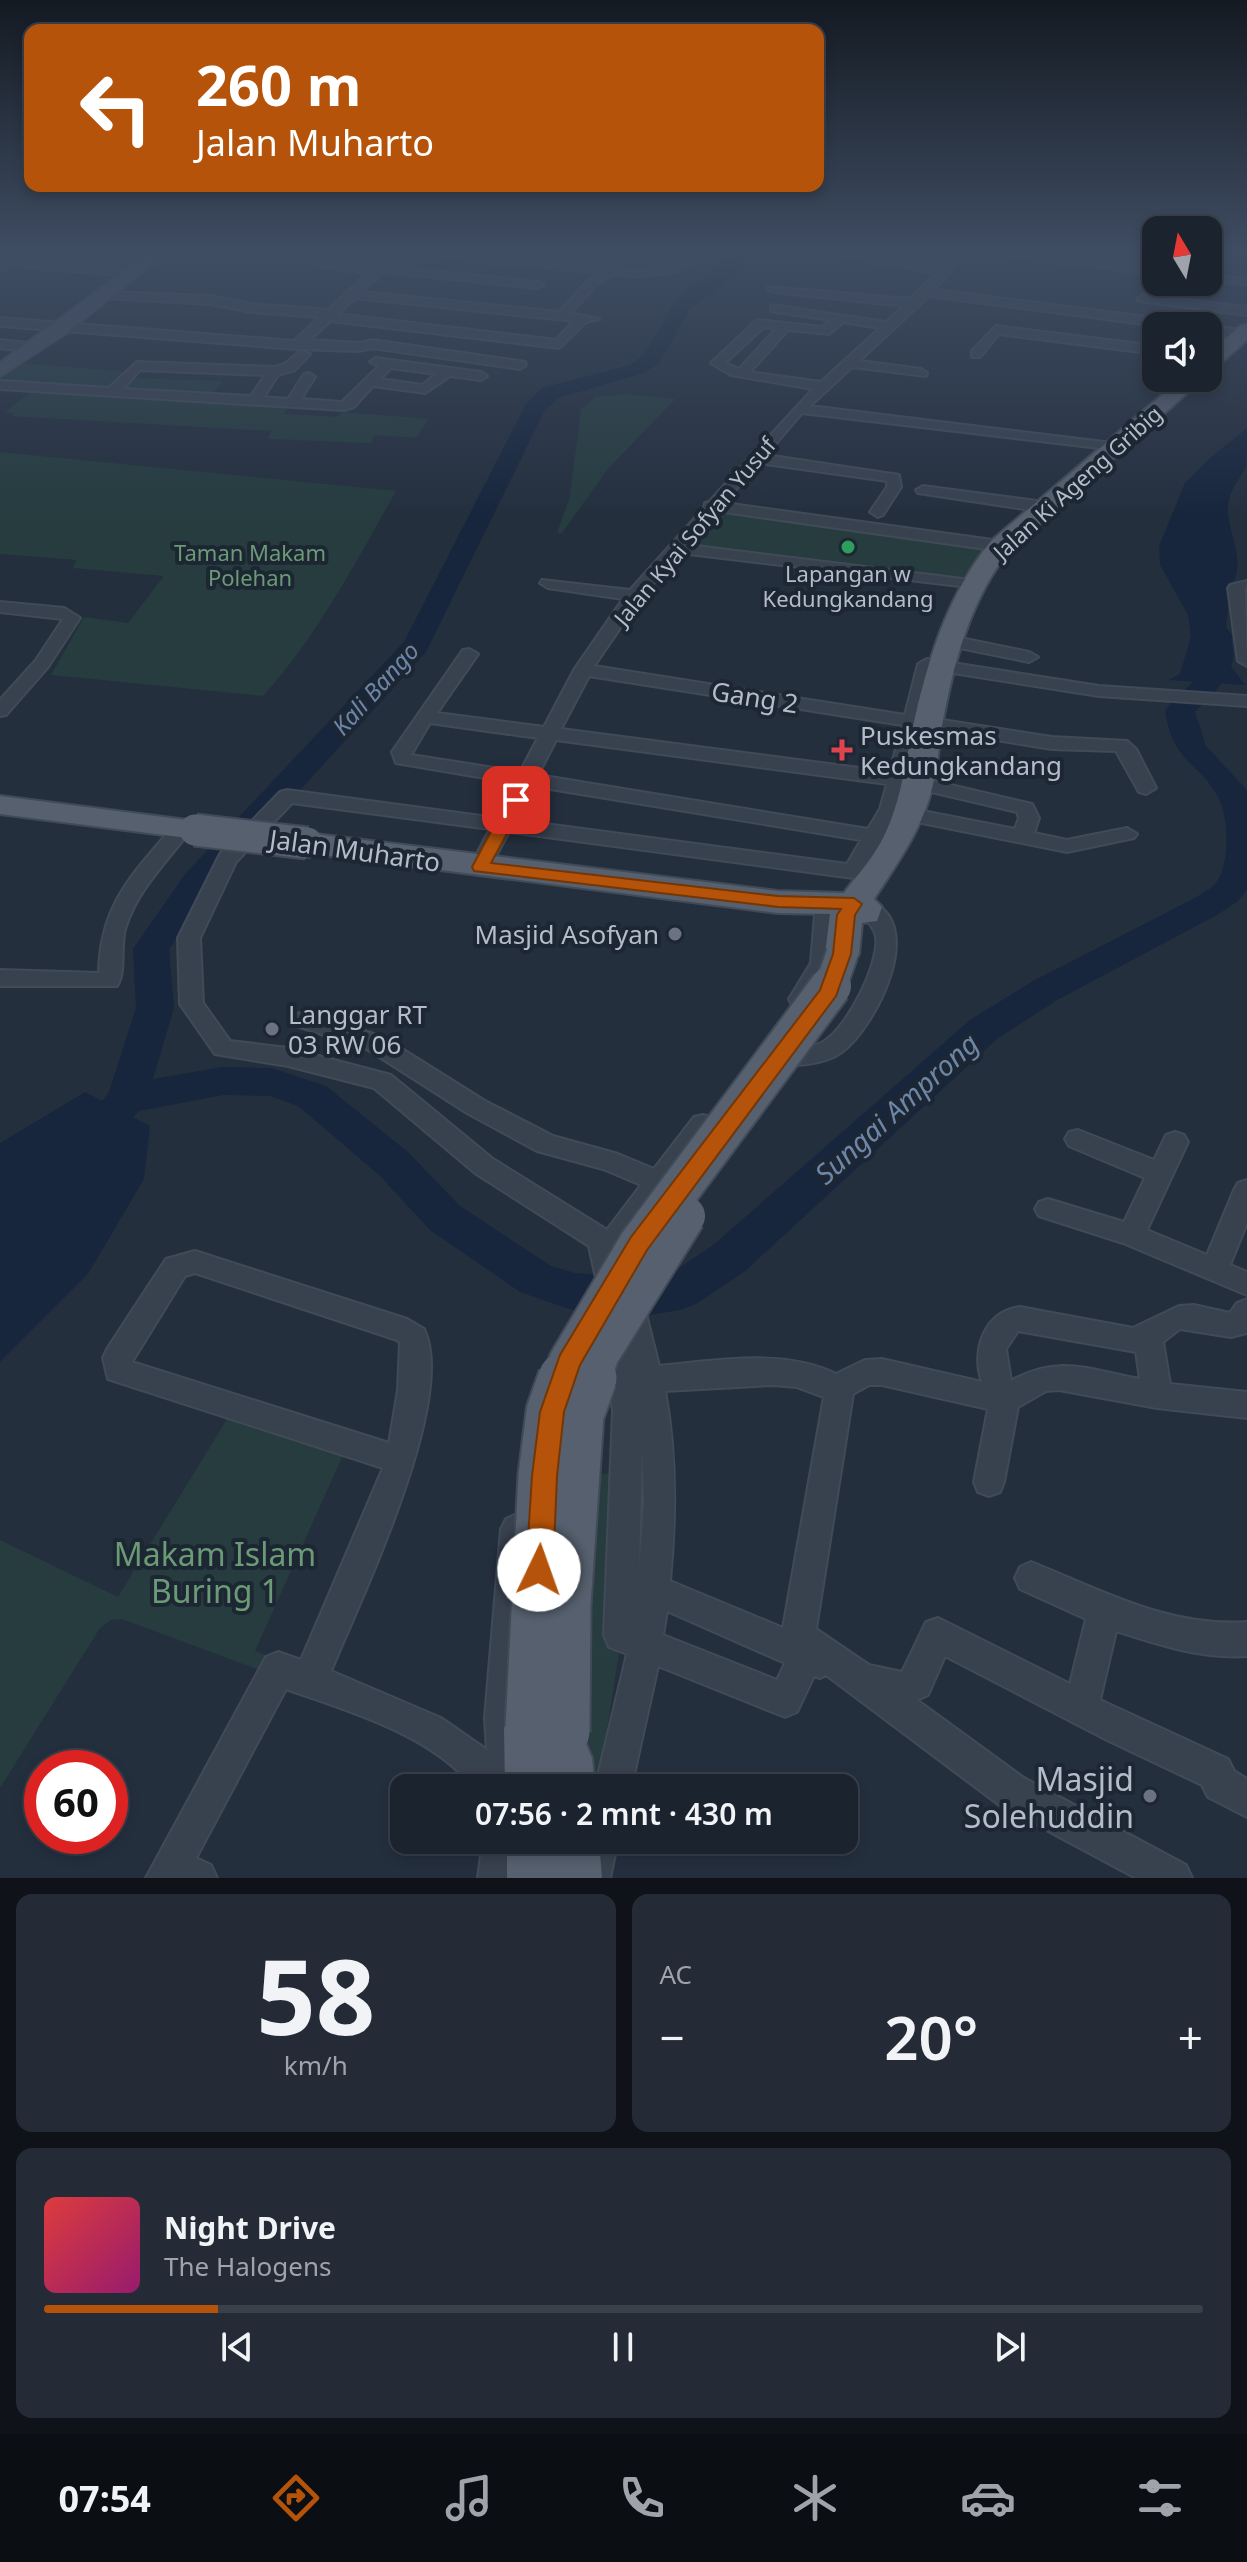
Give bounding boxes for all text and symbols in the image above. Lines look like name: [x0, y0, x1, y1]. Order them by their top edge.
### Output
text: 260 m: [196, 46, 361, 122]
icon: left: [64, 56, 168, 160]
text: Jalan Muharto: [196, 118, 434, 167]
north arrow: [1142, 216, 1222, 296]
map controls: [1142, 216, 1222, 392]
button: sound: [1142, 312, 1222, 392]
street label: Jalan Ki Ageng Gribig: [985, 398, 1168, 567]
street label: Jalan Kyai Sofyan Yusuf: [605, 429, 783, 633]
park label: Taman Makam Polehan: [174, 537, 326, 592]
marker: Lapangan w Kedungkandang: [839, 538, 857, 556]
place label: Lapangan w Kedungkandang: [763, 558, 933, 613]
water label: Kali Bango: [324, 634, 426, 742]
street label: Gang 2: [709, 672, 801, 722]
place label: Puskesmas Kedungkandang: [860, 717, 1062, 783]
marker: Puskesmas Kedungkandang: [831, 739, 853, 761]
pin: [482, 766, 550, 834]
icon: arrive: [494, 778, 538, 822]
street label: Jalan Muharto: [264, 820, 443, 880]
place label: Masjid Asofyan: [475, 916, 659, 952]
marker: Masjid Asofyan: [666, 925, 684, 943]
place label: Langgar RT 03 RW 06: [288, 996, 428, 1062]
marker: Langgar RT 03 RW 06: [263, 1020, 281, 1038]
water label: Sungai Amprong: [806, 1024, 986, 1192]
position arrow: [497, 1528, 581, 1612]
park label: Makam Islam Buring 1: [114, 1532, 316, 1612]
speed limit sign: 60: [24, 1750, 128, 1854]
place label: Masjid Solehuddin: [964, 1757, 1134, 1837]
marker: Masjid Solehuddin: [1141, 1787, 1159, 1805]
text: 07:56 · 2 mnt · 430 m: [475, 1793, 773, 1834]
text: 58: [256, 1924, 375, 2065]
text: AC: [660, 1956, 692, 1992]
text: 20°: [884, 1996, 978, 2078]
text: −: [660, 2007, 685, 2067]
text: +: [1178, 2007, 1203, 2067]
text: km/h: [284, 2047, 348, 2083]
text: Night Drive: [164, 2207, 336, 2248]
text: The Halogens: [164, 2248, 331, 2284]
icon: previous: [215, 2325, 259, 2369]
icon: pause: [601, 2325, 645, 2369]
icon: next: [988, 2325, 1032, 2369]
icon: directions: [268, 2470, 324, 2526]
icon: music: [441, 2470, 497, 2526]
icon: phone: [614, 2470, 670, 2526]
icon: climate: [787, 2470, 843, 2526]
icon: car: [960, 2470, 1016, 2526]
icon: filters: [1132, 2470, 1188, 2526]
text: 07:54: [58, 2474, 151, 2523]

